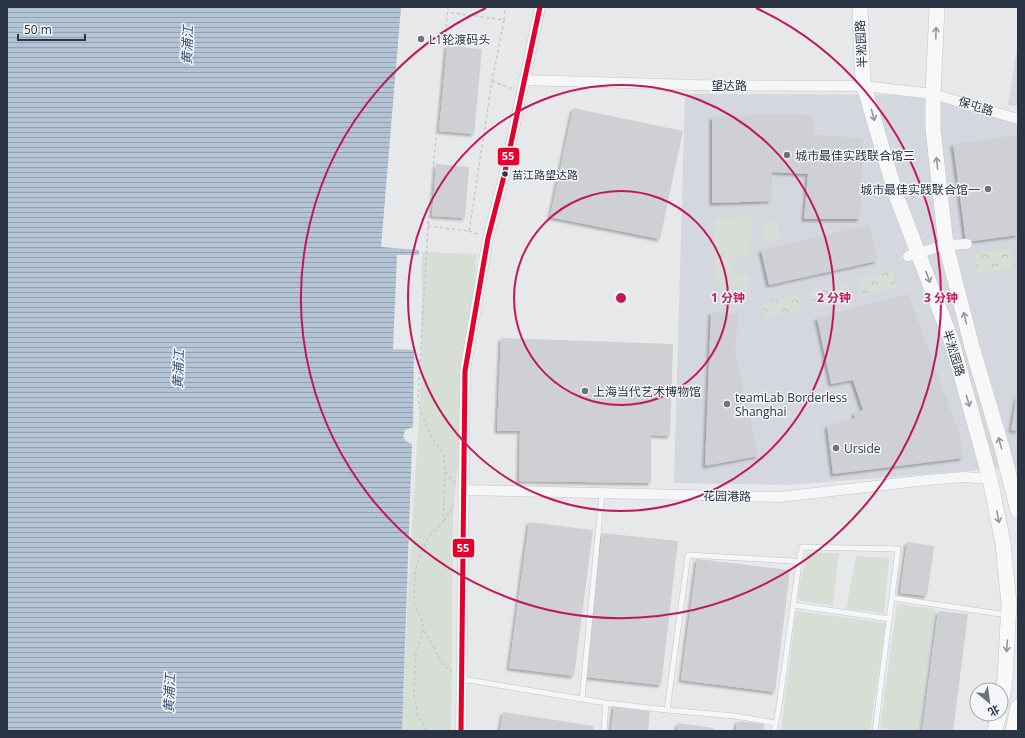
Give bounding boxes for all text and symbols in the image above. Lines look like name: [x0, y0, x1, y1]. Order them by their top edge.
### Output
scale bar: [18, 16, 85, 42]
street label: 半淞园路: [851, 20, 871, 68]
text: 50 m: [24, 21, 52, 38]
water label: 黄浦江: [177, 23, 197, 65]
one-way arrow: [932, 27, 940, 40]
place label: L1轮渡码头: [429, 31, 490, 48]
marker: L1轮渡码头: [416, 34, 426, 44]
street label: 望达路: [711, 77, 747, 94]
street label: 保屯路: [956, 93, 996, 119]
one-way arrow: [870, 108, 877, 121]
line badge: 55: [497, 147, 520, 166]
place label: 城市最佳实践联合馆三: [795, 147, 915, 164]
text: 55: [502, 148, 514, 163]
marker: 城市最佳实践联合馆三: [782, 150, 792, 160]
one-way arrow: [933, 157, 941, 170]
place label: 苗江路望达路: [512, 167, 578, 182]
marker: 苗江路望达路: [500, 169, 510, 179]
place label: 城市最佳实践联合馆一: [860, 181, 980, 198]
marker: 城市最佳实践联合馆一: [983, 184, 993, 194]
one-way arrow: [924, 271, 932, 283]
text: 1 分钟: [711, 289, 745, 306]
text: 2 分钟: [817, 289, 851, 306]
text: 3 分钟: [924, 289, 958, 306]
centre of rings: [614, 291, 628, 305]
one-way arrow: [961, 312, 968, 325]
street label: 半淞园路: [939, 328, 969, 378]
water label: 黄浦江: [168, 347, 188, 389]
place label: 上海当代艺术博物馆: [593, 383, 701, 400]
marker: 上海当代艺术博物馆: [580, 386, 590, 396]
place label: teamLab Borderless Shanghai: [735, 389, 848, 420]
one-way arrow: [965, 394, 972, 407]
marker: teamLab Borderless Shanghai: [722, 399, 732, 409]
one-way arrow: [996, 437, 1003, 450]
place label: Urside: [844, 440, 881, 457]
marker: Urside: [831, 443, 841, 453]
street label: 花园港路: [703, 487, 751, 505]
one-way arrow: [994, 510, 1002, 523]
line badge: 55: [452, 538, 475, 558]
text: 55: [457, 540, 469, 555]
one-way arrow: [1003, 639, 1010, 652]
water label: 黄浦江: [159, 671, 179, 713]
north arrow: [969, 682, 1009, 722]
text: 北: [986, 702, 1003, 720]

